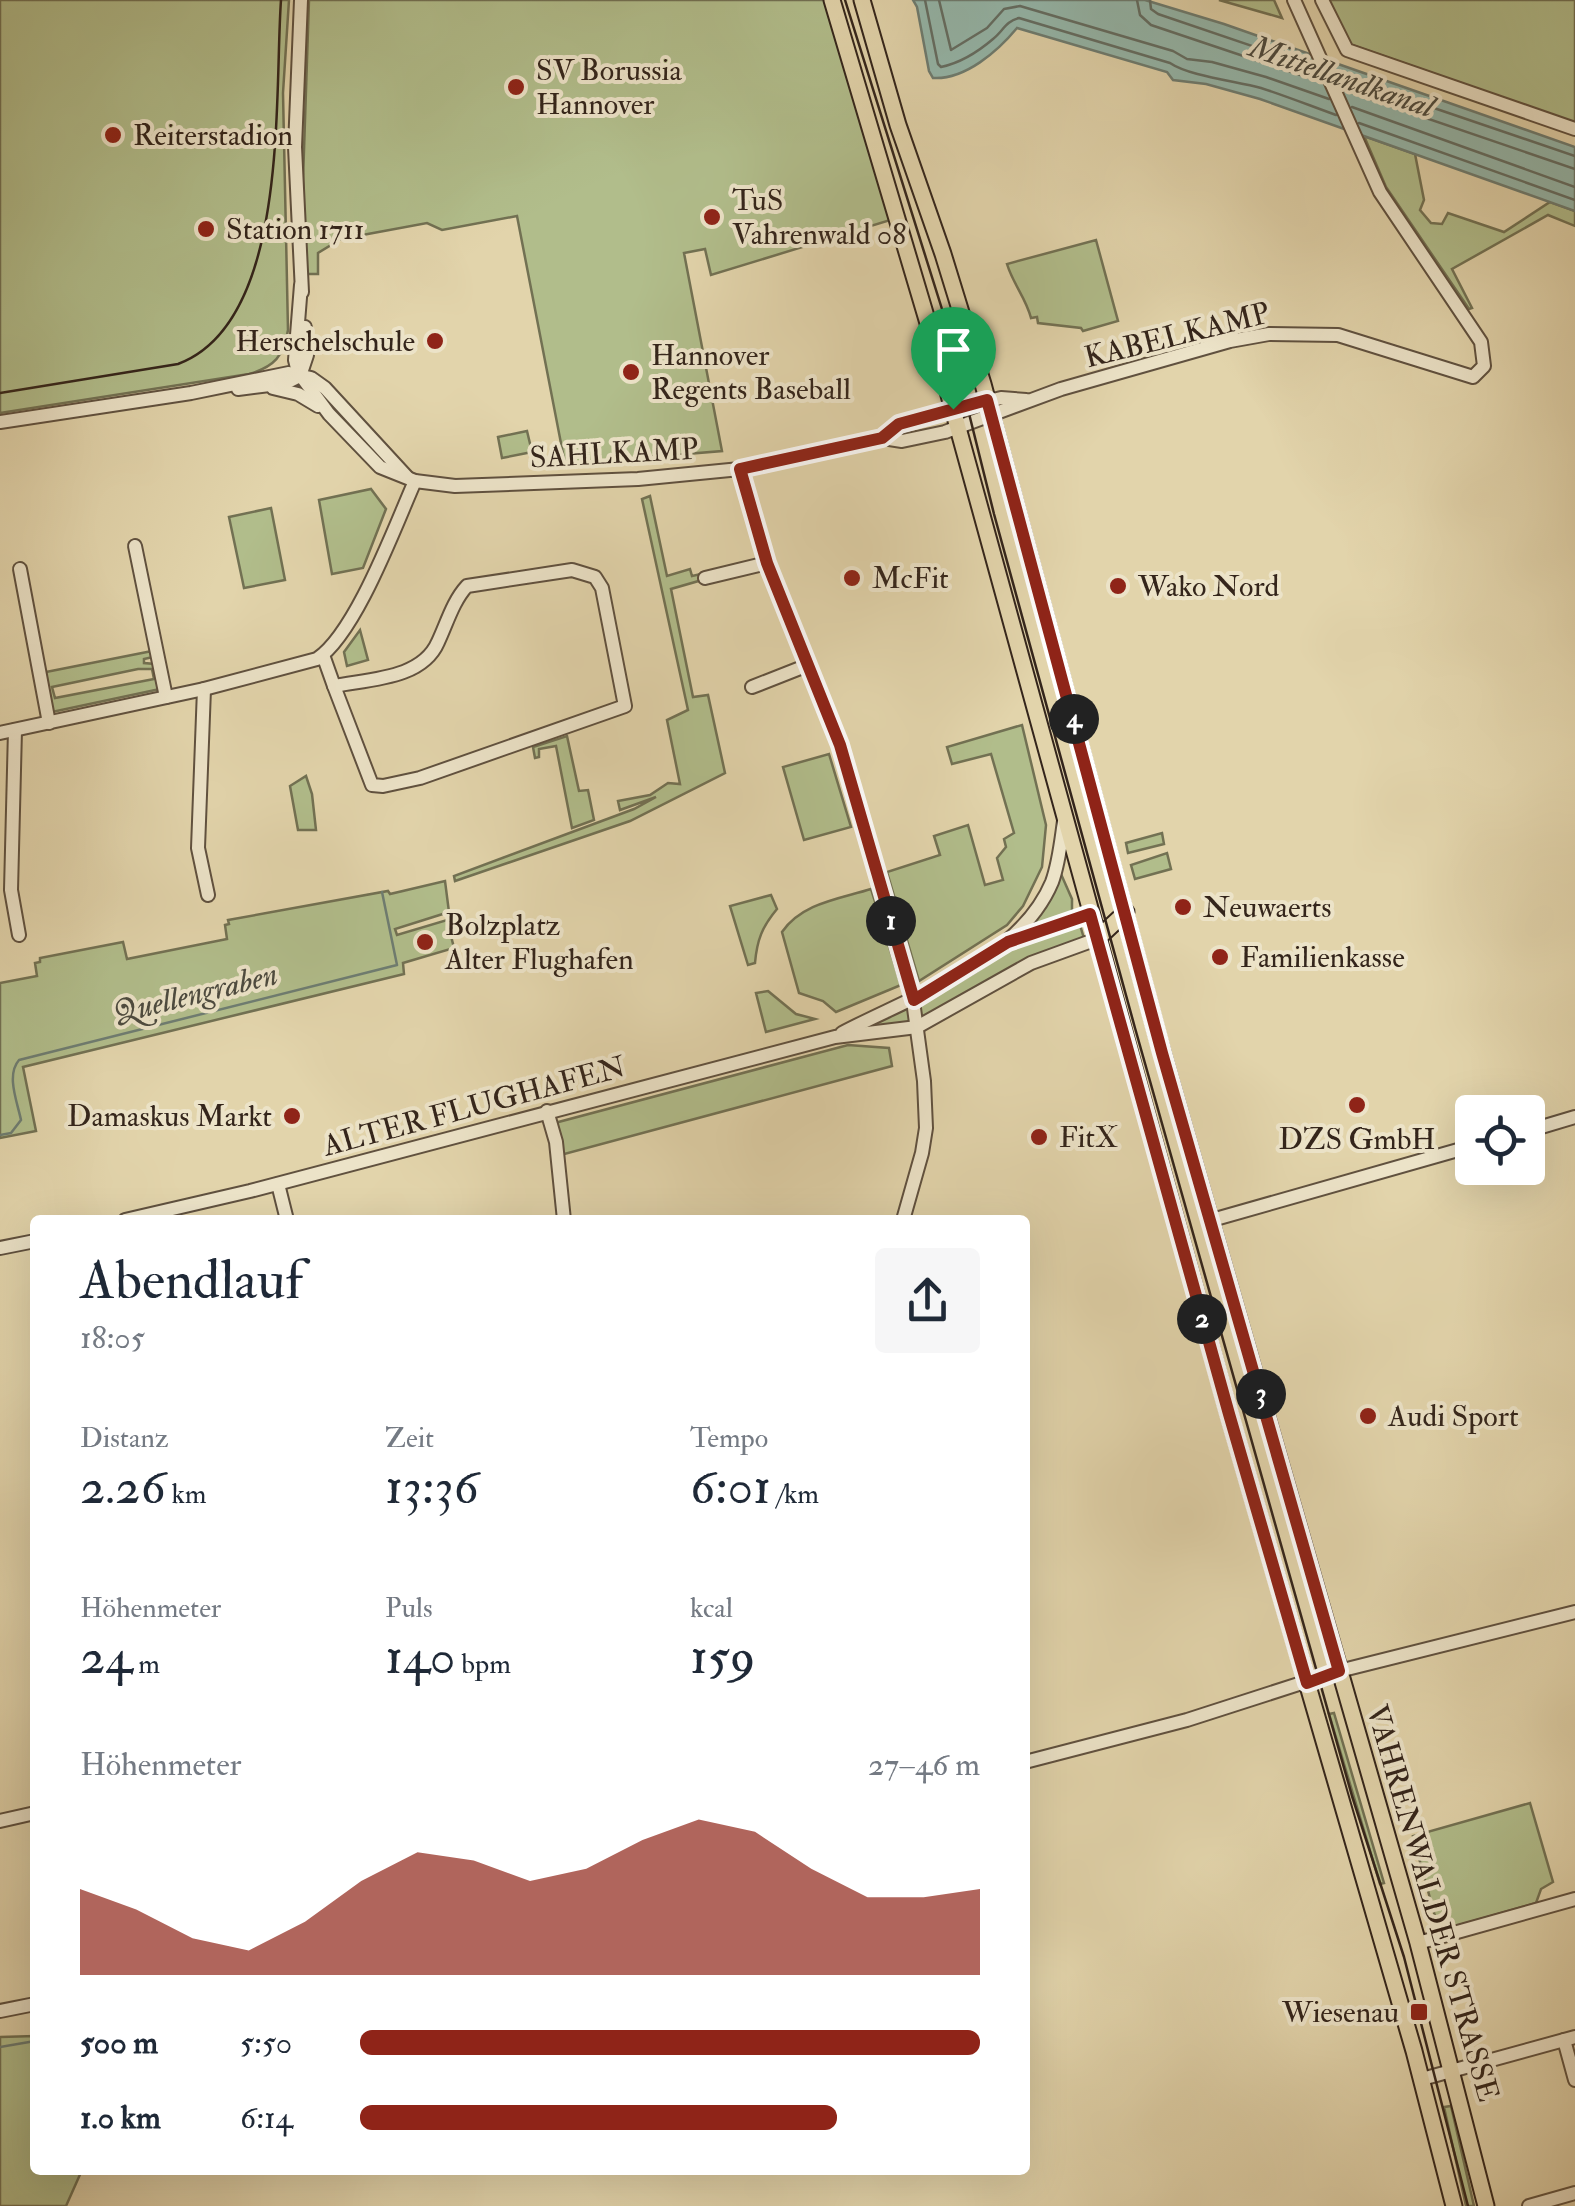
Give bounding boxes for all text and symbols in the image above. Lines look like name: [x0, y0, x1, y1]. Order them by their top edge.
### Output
water label: Mittellandkanal: [1242, 26, 1442, 128]
place label: SV Borussia Hannover: [536, 52, 682, 123]
marker: SV Borussia Hannover: [505, 76, 527, 98]
place label: Reiterstadion: [133, 117, 293, 154]
marker: Reiterstadion: [102, 124, 124, 146]
place label: TuS Vahrenwald 08: [732, 182, 906, 253]
marker: TuS Vahrenwald 08: [701, 206, 723, 228]
place label: Station 1711: [226, 211, 364, 248]
marker: Station 1711: [195, 218, 217, 240]
street label: KABELKAMP: [1081, 295, 1274, 376]
pin: [911, 307, 996, 410]
icon: arrive: [926, 322, 981, 377]
place label: Herschelschule: [235, 323, 415, 360]
marker: Herschelschule: [424, 330, 446, 352]
place label: Hannover Regents Baseball: [651, 337, 851, 408]
marker: Hannover Regents Baseball: [620, 361, 642, 383]
street label: SAHLKAMP: [529, 431, 699, 476]
place label: McFit: [872, 560, 949, 597]
marker: McFit: [841, 567, 863, 589]
place label: Wako Nord: [1137, 568, 1279, 605]
marker: Wako Nord: [1107, 575, 1129, 597]
pin: 4: [1049, 694, 1099, 744]
text: 4: [1066, 701, 1082, 736]
place label: Neuwaerts: [1203, 889, 1332, 926]
pin: 1: [866, 896, 916, 946]
marker: Neuwaerts: [1172, 896, 1194, 918]
text: 1: [886, 903, 896, 938]
place label: Bolzplatz Alter Flughafen: [444, 907, 634, 978]
marker: Bolzplatz Alter Flughafen: [414, 931, 436, 953]
place label: Familienkasse: [1240, 939, 1405, 976]
marker: Familienkasse: [1209, 946, 1231, 968]
water label: Quellengraben: [109, 954, 282, 1035]
street label: ALTER FLUGHAFEN: [318, 1048, 630, 1165]
marker: DZS GmbH: [1346, 1094, 1368, 1116]
map controls: [1455, 1095, 1545, 1185]
button: locate: [1455, 1095, 1545, 1185]
place label: Damaskus Markt: [67, 1098, 272, 1135]
marker: Damaskus Markt: [281, 1105, 303, 1127]
place label: FitX: [1059, 1119, 1118, 1156]
place label: DZS GmbH: [1278, 1121, 1436, 1158]
marker: FitX: [1028, 1126, 1050, 1148]
text: Abendlauf: [80, 1246, 303, 1315]
button: share: [875, 1248, 980, 1353]
pin: 2: [1177, 1294, 1227, 1344]
text: 2: [1195, 1301, 1209, 1336]
text: 18:05: [80, 1318, 145, 1358]
pin: 3: [1236, 1369, 1286, 1419]
text: 3: [1256, 1376, 1266, 1411]
place label: Audi Sport: [1387, 1398, 1519, 1435]
marker: Audi Sport: [1357, 1405, 1379, 1427]
text: Distanz: [80, 1421, 168, 1456]
text: Zeit: [385, 1421, 434, 1456]
text: Tempo: [690, 1421, 768, 1456]
text: 2.26: [80, 1456, 166, 1519]
text: 13:36: [385, 1456, 479, 1519]
text: 6:01: [690, 1456, 771, 1519]
text: km: [166, 1477, 207, 1512]
text: /km: [771, 1477, 819, 1512]
text: Höhenmeter: [80, 1591, 221, 1626]
text: Puls: [385, 1591, 433, 1626]
text: kcal: [690, 1591, 733, 1626]
text: 24: [80, 1626, 132, 1689]
text: 140: [385, 1626, 455, 1689]
text: 159: [690, 1626, 755, 1689]
text: m: [132, 1647, 160, 1682]
text: bpm: [455, 1647, 511, 1682]
street label: VAHRENWALDER STRASSE: [1358, 1701, 1507, 2106]
text: Höhenmeter: [80, 1745, 241, 1785]
text: 27–46 m: [868, 1745, 980, 1785]
place label: Wiesenau: [1281, 1994, 1399, 2031]
marker: Wiesenau: [1408, 2001, 1430, 2023]
text: 500 m: [80, 2023, 158, 2063]
text: 5:50: [240, 2023, 292, 2063]
text: 1.0 km: [80, 2098, 161, 2138]
text: 6:14: [240, 2098, 293, 2138]

